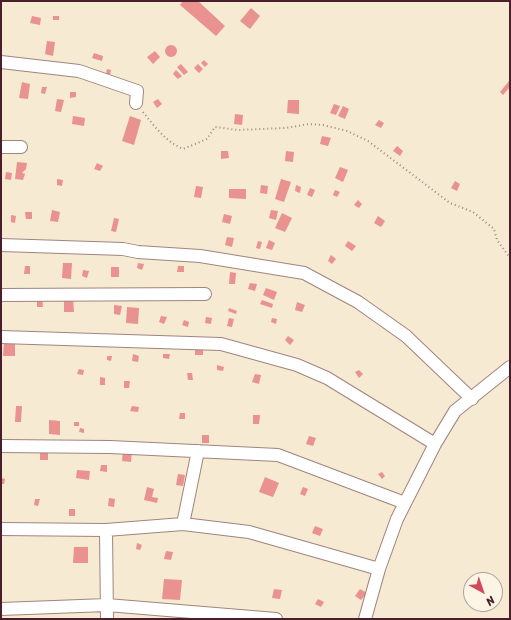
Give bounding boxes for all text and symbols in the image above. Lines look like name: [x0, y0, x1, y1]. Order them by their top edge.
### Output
north arrow: [463, 572, 503, 612]
text: N: [481, 591, 499, 611]

